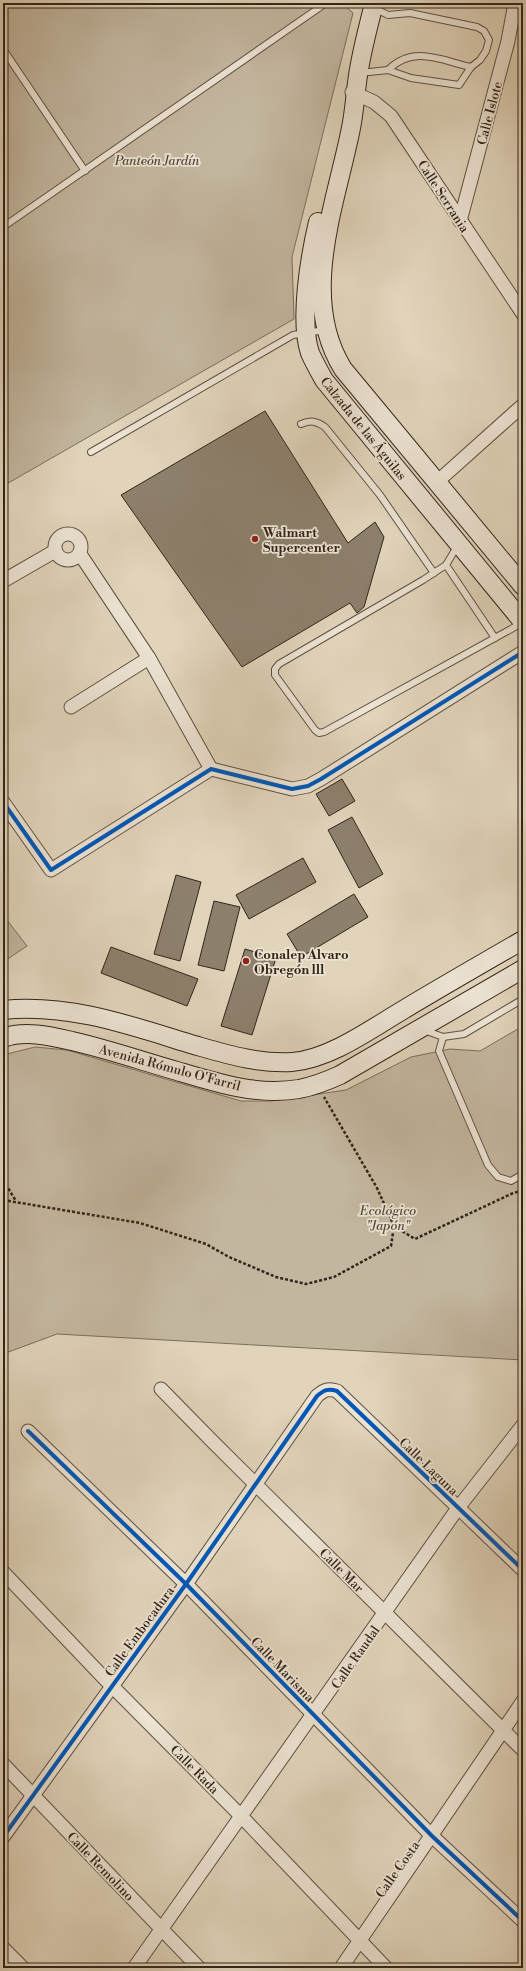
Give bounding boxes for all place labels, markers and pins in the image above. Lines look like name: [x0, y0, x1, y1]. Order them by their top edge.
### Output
place label: Walmart Supercenter: [262, 525, 340, 556]
marker: Walmart Supercenter: [250, 534, 260, 544]
place label: Conalep Alvaro Obregón lll: [254, 947, 349, 978]
marker: Conalep Alvaro Obregón lll: [241, 956, 251, 966]

